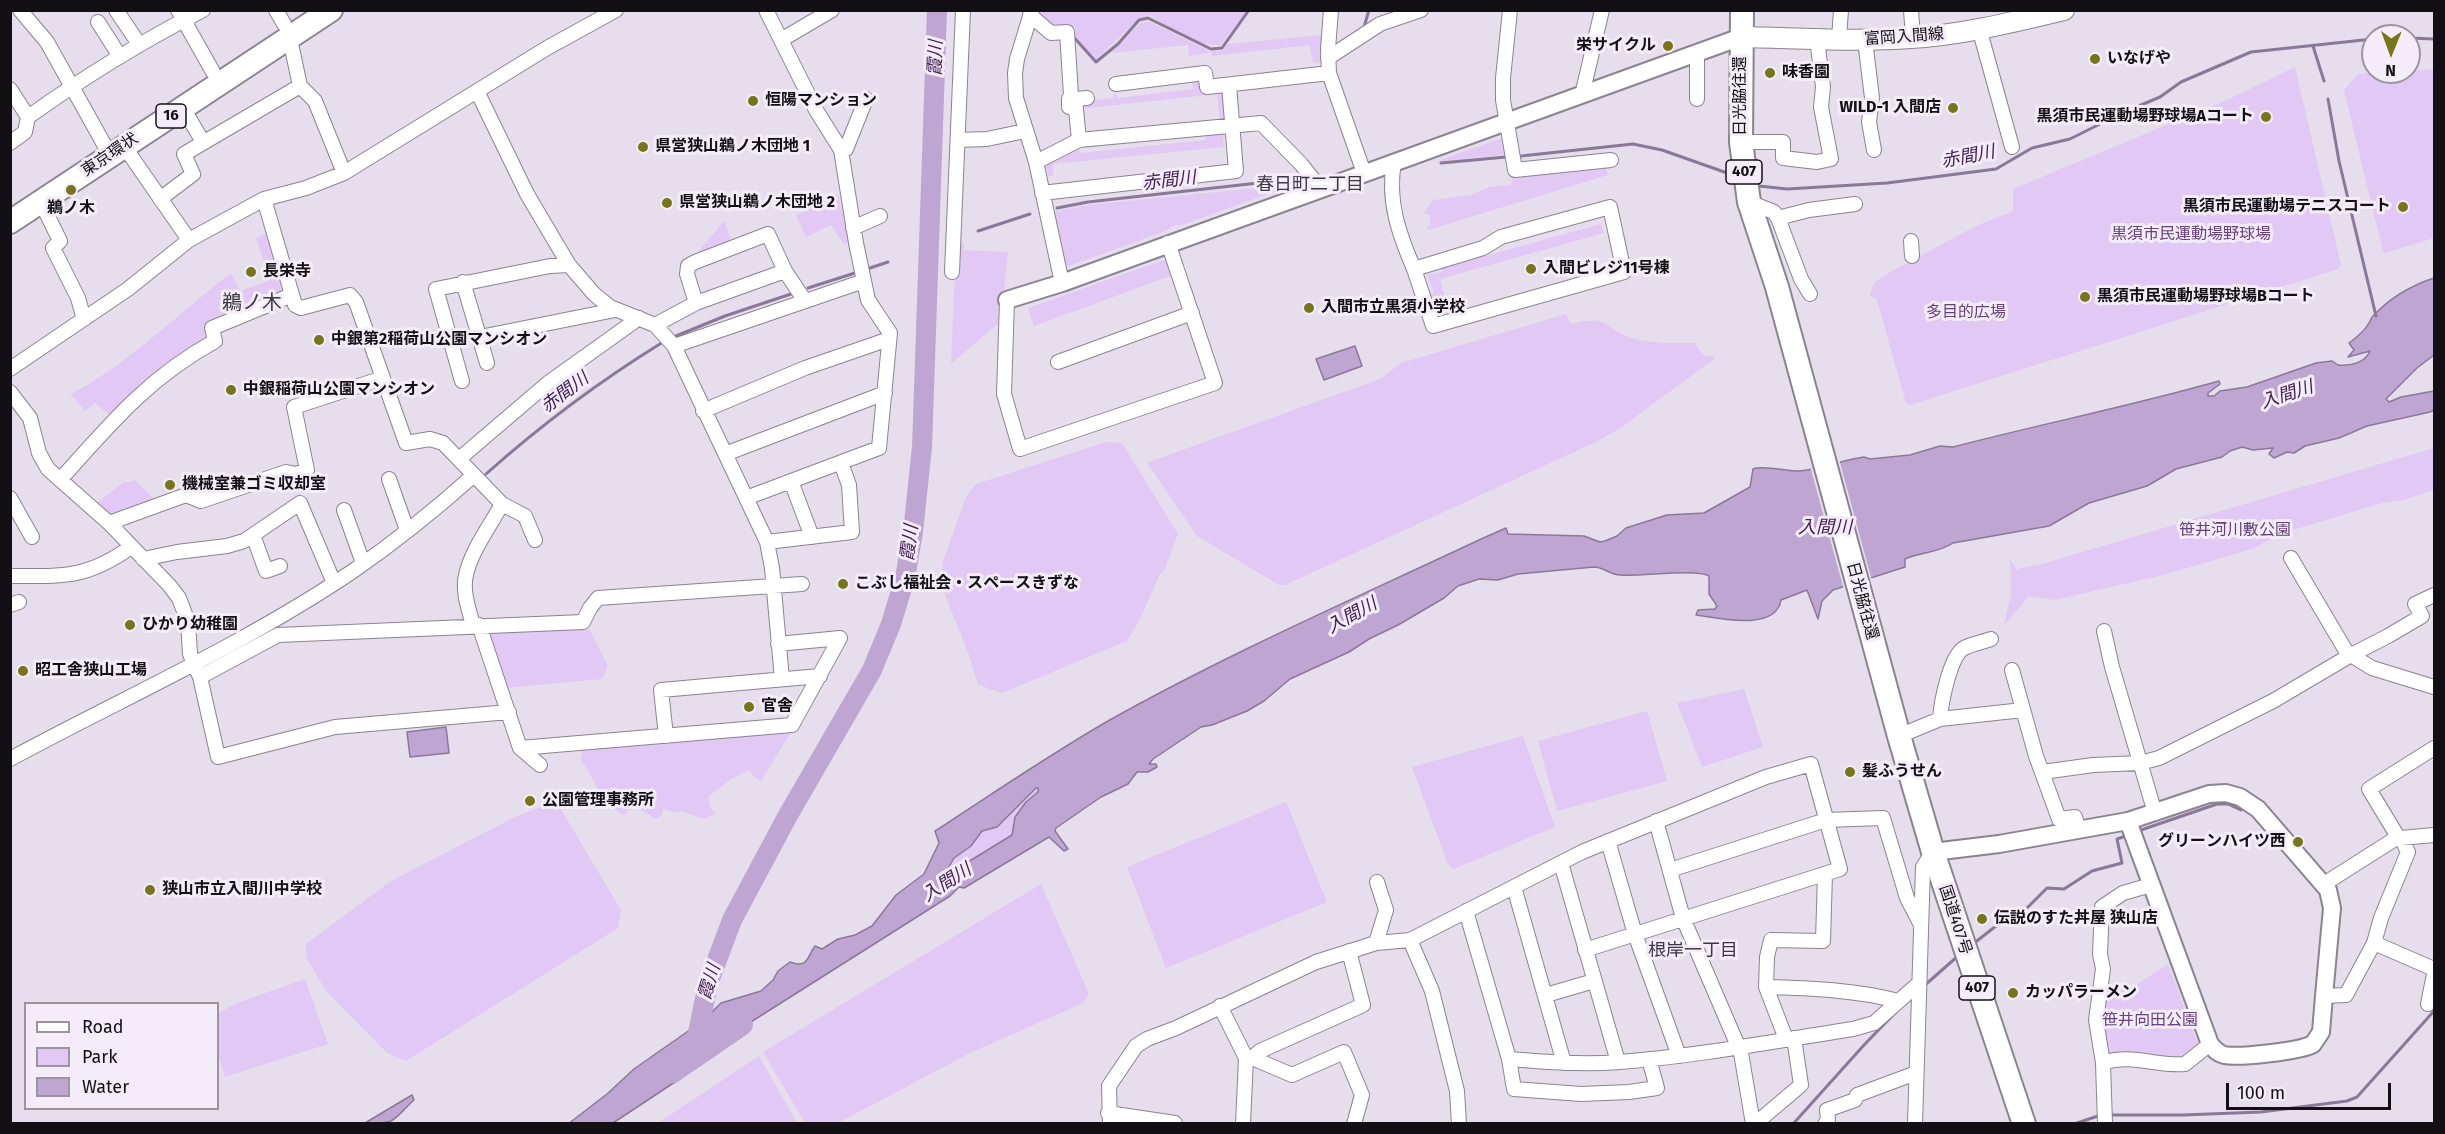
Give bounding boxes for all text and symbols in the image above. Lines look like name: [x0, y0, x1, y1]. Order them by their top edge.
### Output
north arrow: [2361, 24, 2421, 84]
street label: 富岡入間線: [1863, 25, 1945, 49]
place label: 栄サイクル: [1576, 36, 1656, 56]
marker: 栄サイクル: [1661, 39, 1675, 53]
water label: 霞川: [925, 40, 947, 76]
place label: いなげや: [2107, 49, 2171, 69]
marker: いなげや: [2088, 52, 2102, 66]
street label: 日光脇往還: [1731, 56, 1751, 136]
text: N: [2385, 61, 2396, 80]
place label: 味香園: [1782, 63, 1830, 83]
marker: 味香園: [1763, 66, 1777, 80]
place label: 恒陽マンション: [765, 91, 877, 111]
marker: 恒陽マンション: [746, 94, 760, 108]
place label: WILD-1 入間店: [1840, 98, 1941, 118]
marker: WILD-1 入間店: [1946, 101, 1960, 115]
road number: 16: [156, 104, 186, 128]
place label: 黒須市民運動場野球場Aコート: [2037, 107, 2254, 127]
marker: 黒須市民運動場野球場Aコート: [2259, 110, 2273, 124]
street label: 東京環状: [78, 129, 142, 181]
place label: 県営狭山鵜ノ木団地 1: [655, 137, 810, 157]
marker: 県営狭山鵜ノ木団地 1: [636, 140, 650, 154]
water label: 赤間川: [1939, 141, 1997, 173]
road number: 407: [1726, 160, 1762, 184]
water label: 赤間川: [1141, 167, 1197, 195]
district label: 春日町二丁目: [1256, 174, 1364, 196]
marker: 鵜ノ木: [64, 183, 78, 197]
place label: 県営狭山鵜ノ木団地 2: [679, 193, 835, 213]
marker: 県営狭山鵜ノ木団地 2: [660, 196, 674, 210]
place label: 黒須市民運動場テニスコート: [2183, 197, 2391, 217]
place label: 鵜ノ木: [47, 199, 95, 219]
marker: 黒須市民運動場テニスコート: [2396, 200, 2410, 214]
park label: 黒須市民運動場野球場: [2111, 225, 2271, 245]
place label: 入間ビレジ11号棟: [1543, 259, 1670, 279]
place label: 長栄寺: [263, 262, 311, 282]
marker: 入間ビレジ11号棟: [1524, 262, 1538, 276]
marker: 長栄寺: [244, 265, 258, 279]
place label: 黒須市民運動場野球場Bコート: [2097, 287, 2315, 307]
marker: 黒須市民運動場野球場Bコート: [2078, 290, 2092, 304]
district label: 鵜ノ木: [222, 291, 282, 315]
place label: 入間市立黒須小学校: [1321, 298, 1465, 318]
marker: 入間市立黒須小学校: [1302, 301, 1316, 315]
park label: 多目的広場: [1926, 303, 2006, 323]
place label: 中銀第2稲荷山公園マンシオン: [331, 330, 547, 350]
marker: 中銀第2稲荷山公園マンシオン: [312, 333, 326, 347]
water label: 赤間川: [537, 368, 593, 418]
water label: 入間川: [2258, 376, 2316, 414]
place label: 中銀稲荷山公園マンシオン: [243, 380, 435, 400]
marker: 中銀稲荷山公園マンシオン: [224, 383, 238, 397]
place label: 機械室兼ゴミ収却室: [182, 475, 326, 495]
marker: 機械室兼ゴミ収却室: [163, 478, 177, 492]
water label: 入間川: [1798, 517, 1852, 539]
park label: 笹井河川敷公園: [2179, 521, 2291, 541]
water label: 霞川: [897, 524, 923, 562]
street label: 日光脇往還: [1842, 560, 1882, 642]
place label: こぶし福祉会・スペースきずな: [855, 574, 1079, 594]
marker: こぶし福祉会・スペースきずな: [836, 577, 850, 591]
water label: 入間川: [1323, 593, 1381, 639]
place label: ひかり幼稚園: [142, 615, 238, 635]
marker: ひかり幼稚園: [123, 618, 137, 632]
place label: 昭工舎狭山工場: [35, 661, 147, 681]
marker: 昭工舎狭山工場: [16, 664, 30, 678]
place label: 官舎: [761, 697, 793, 717]
marker: 官舎: [742, 700, 756, 714]
place label: 髪ふうせん: [1862, 762, 1942, 782]
marker: 髪ふうせん: [1843, 765, 1857, 779]
place label: 公園管理事務所: [542, 791, 654, 811]
marker: 公園管理事務所: [523, 794, 537, 808]
place label: グリーンハイツ西: [2158, 832, 2286, 852]
marker: グリーンハイツ西: [2291, 835, 2305, 849]
water label: 入間川: [918, 859, 976, 907]
place label: 狭山市立入間川中学校: [162, 880, 322, 900]
marker: 狭山市立入間川中学校: [143, 883, 157, 897]
street label: 国道407号: [1935, 883, 1975, 957]
place label: 伝説のすた丼屋 狭山店: [1994, 909, 2158, 929]
marker: 伝説のすた丼屋 狭山店: [1975, 912, 1989, 926]
district label: 根岸一丁目: [1648, 940, 1738, 962]
water label: 霞川: [694, 962, 726, 1002]
road number: 407: [1959, 976, 1995, 1000]
place label: カッパラーメン: [2025, 983, 2137, 1003]
marker: カッパラーメン: [2006, 986, 2020, 1000]
legend: [24, 1002, 219, 1110]
park label: 笹井向田公園: [2102, 1011, 2198, 1031]
text: Road: [82, 1016, 124, 1038]
text: Park: [82, 1046, 117, 1068]
scale bar: [2229, 1071, 2394, 1109]
text: Water: [82, 1076, 129, 1098]
text: 100 m: [2237, 1082, 2285, 1104]

